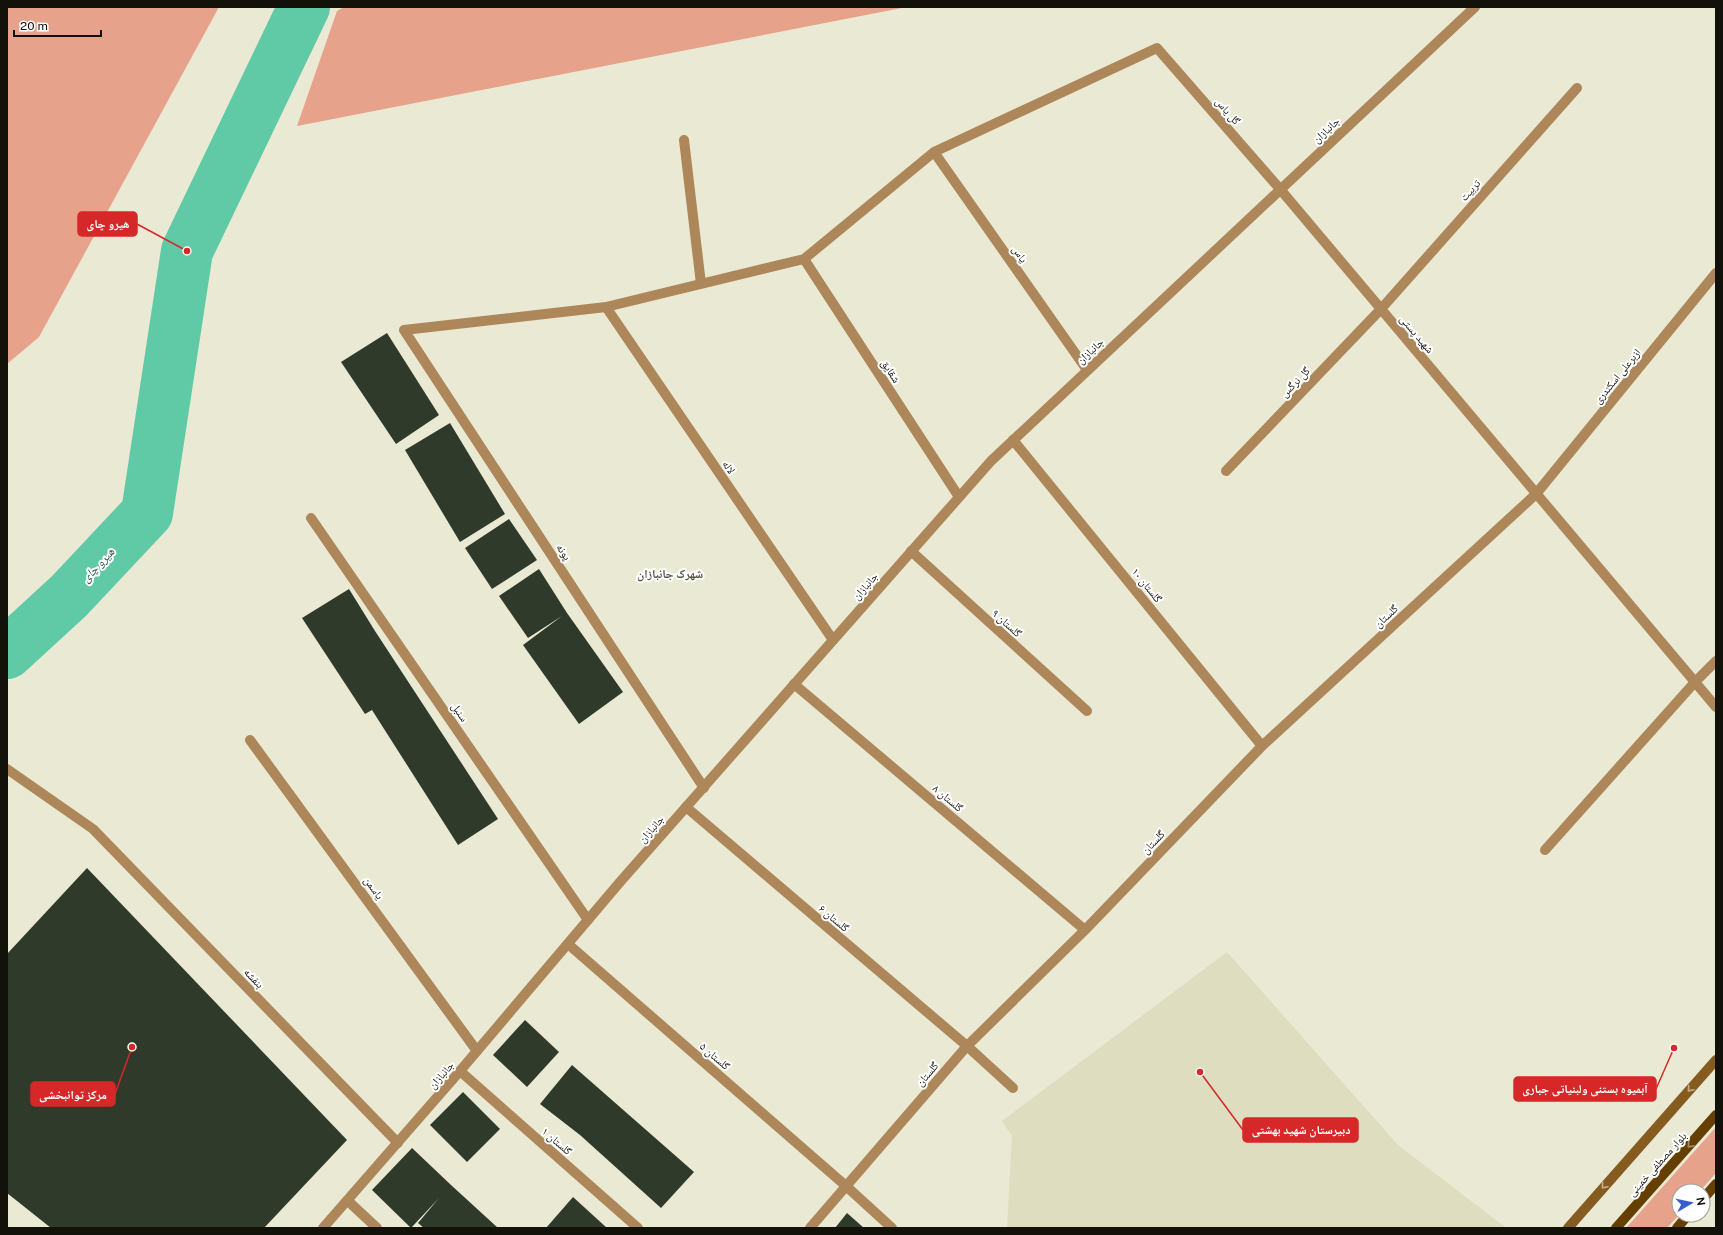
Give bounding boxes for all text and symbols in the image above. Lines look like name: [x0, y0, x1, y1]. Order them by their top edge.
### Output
scale bar: [14, 12, 101, 38]
text: 20 m: [20, 19, 48, 33]
street label: گل یاس: [1212, 95, 1243, 128]
street label: جانبازان: [1310, 115, 1343, 146]
street label: تربیت: [1457, 176, 1483, 203]
callout: هیرو چای: [78, 212, 137, 236]
text: هیرو چای: [87, 217, 129, 232]
street label: یاس: [1009, 243, 1030, 266]
street label: شهید پستی: [1397, 313, 1436, 356]
street label: جانبازان: [1074, 336, 1107, 367]
street label: ازبرعلی اسکندری: [1591, 346, 1644, 407]
street label: شقایق: [878, 357, 903, 385]
street label: گل نرگس: [1278, 364, 1313, 400]
street label: لاله: [720, 458, 738, 476]
street label: پونه: [553, 542, 574, 563]
water label: هیرو چای: [79, 544, 119, 586]
street label: گلستان ۱۰: [1129, 566, 1165, 605]
district label: شهرک جانبازان: [637, 567, 703, 582]
street label: جانبازان: [850, 570, 881, 603]
street label: گلستان: [1372, 602, 1401, 631]
street label: گلستان ۹: [989, 607, 1024, 640]
street label: سنبل: [448, 700, 471, 724]
street label: گلستان ۸: [930, 782, 966, 815]
street label: جانبازان: [636, 813, 667, 846]
street label: گلستان: [1139, 828, 1168, 857]
street label: یاسمن: [361, 874, 386, 903]
street label: گلستان ۶: [816, 902, 852, 935]
street label: بنفشه: [242, 966, 266, 991]
street label: گلستان ۵: [697, 1040, 733, 1073]
street label: جانبازان: [426, 1059, 457, 1092]
street label: گلستان: [913, 1059, 942, 1089]
callout: آبمیوه بستنی ولبنیاتی جباری: [1514, 1077, 1656, 1101]
callout: مرکز توانبخشی: [31, 1082, 115, 1106]
text: آبمیوه بستنی ولبنیاتی جباری: [1522, 1082, 1648, 1097]
one-way arrow: [1688, 1084, 1695, 1092]
text: مرکز توانبخشی: [39, 1088, 107, 1103]
callout: دبیرستان شهید بهشتی: [1243, 1118, 1358, 1142]
text: دبیرستان شهید بهشتی: [1252, 1123, 1350, 1138]
street label: گلستان ۱: [539, 1125, 575, 1158]
street label: بلوار مصطفی خمینی: [1625, 1130, 1690, 1199]
one-way arrow: [1688, 1140, 1695, 1147]
one-way arrow: [1602, 1182, 1609, 1189]
north arrow: [1671, 1183, 1711, 1223]
text: N: [1694, 1196, 1707, 1207]

